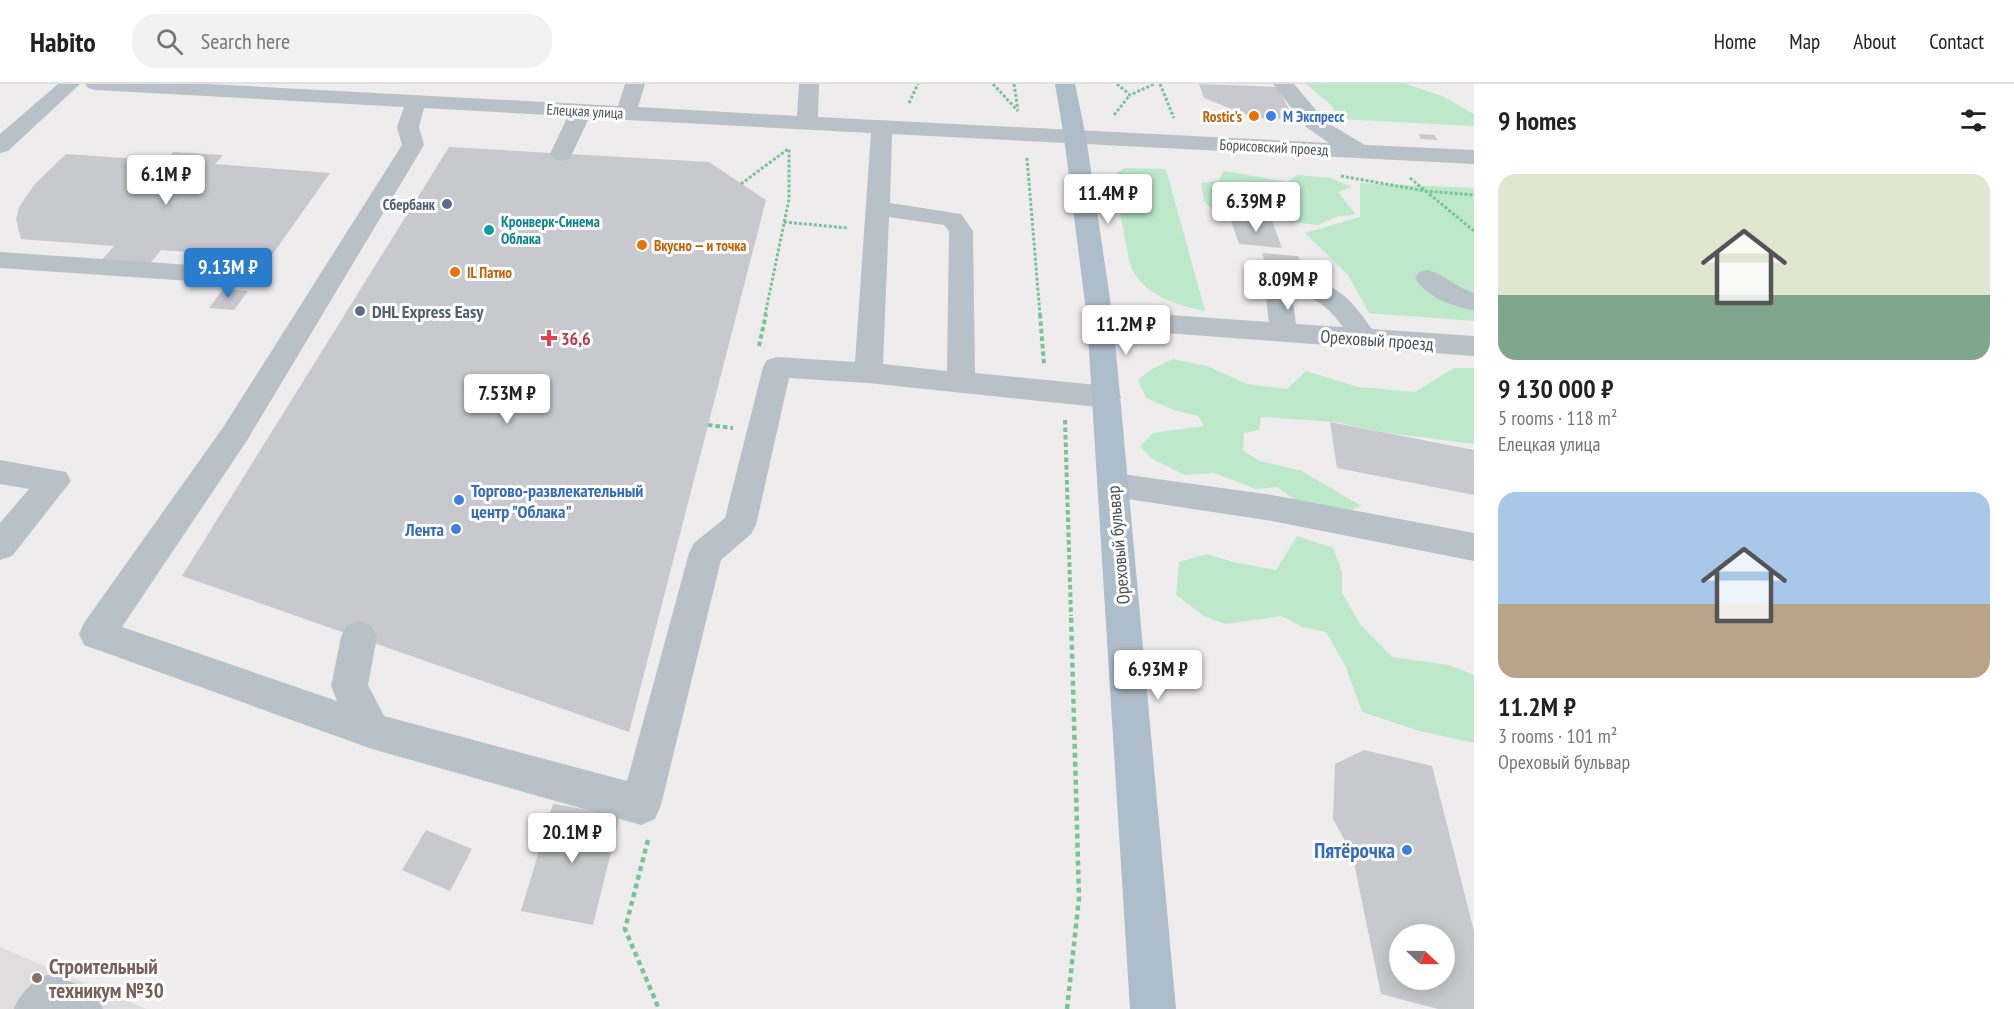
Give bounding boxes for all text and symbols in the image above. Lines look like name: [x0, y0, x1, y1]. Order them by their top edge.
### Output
search box: [132, 14, 552, 68]
text: Habito: [30, 23, 96, 60]
icon: search: [153, 25, 186, 58]
text: Search here: [201, 27, 290, 55]
text: Home: [1714, 28, 1756, 55]
text: Map: [1789, 28, 1820, 55]
text: About: [1853, 28, 1896, 55]
text: Contact: [1929, 28, 1984, 55]
street label: Елецкая улица: [546, 100, 624, 122]
text: 9 homes: [1498, 104, 1576, 137]
icon: filters: [1957, 104, 1990, 137]
place label: Rostic's: [1203, 107, 1242, 126]
place label: М Экспресс: [1283, 107, 1345, 126]
marker: Rostic's: [1247, 109, 1261, 123]
marker: М Экспресс: [1264, 109, 1278, 123]
street label: Борисовский проезд: [1219, 135, 1329, 159]
pin: 6.1M ₽: [117, 155, 215, 206]
text: 6.1M ₽: [141, 161, 191, 187]
pin: 11.4M ₽: [1053, 174, 1163, 225]
text: 11.4M ₽: [1078, 180, 1138, 206]
pin: 6.39M ₽: [1201, 182, 1311, 233]
text: 6.39M ₽: [1226, 188, 1286, 214]
place label: Сбербанк: [383, 195, 436, 214]
marker: Сбербанк: [440, 197, 454, 211]
place label: Кронверк-Синема Облака: [501, 212, 600, 248]
icon: home: [1690, 213, 1798, 321]
marker: Кронверк-Синема Облака: [482, 223, 496, 237]
place label: Вкусно — и точка: [654, 236, 747, 255]
marker: Вкусно — и точка: [635, 238, 649, 252]
pin: 9.13M ₽: [173, 248, 283, 299]
text: 9.13M ₽: [198, 254, 258, 280]
pin: 8.09M ₽: [1233, 260, 1343, 311]
place label: IL Патио: [467, 263, 512, 282]
marker: IL Патио: [448, 265, 462, 279]
text: 8.09M ₽: [1258, 266, 1318, 292]
place label: DHL Express Easy: [372, 300, 484, 323]
marker: DHL Express Easy: [353, 304, 367, 318]
pin: 11.2M ₽: [1071, 305, 1181, 356]
text: 11.2M ₽: [1096, 311, 1156, 337]
street label: Ореховый проезд: [1320, 325, 1434, 355]
place label: 36,6: [561, 327, 591, 350]
marker: 36,6: [542, 331, 556, 345]
text: 9 130 000 ₽: [1498, 372, 1613, 405]
pin: 7.53M ₽: [452, 374, 562, 425]
text: 7.53M ₽: [478, 380, 536, 406]
text: 5 rooms · 118 m²: [1498, 405, 1617, 431]
text: Елецкая улица: [1498, 431, 1600, 457]
place label: Торгово-развлекательный центр "Облака": [471, 479, 643, 523]
street label: Ореховый бульвар: [1101, 485, 1135, 605]
marker: Торгово-развлекательный центр "Облака": [452, 493, 466, 507]
place label: Лента: [404, 518, 444, 541]
marker: Лента: [449, 522, 463, 536]
icon: home: [1690, 531, 1798, 639]
pin: 6.93M ₽: [1103, 650, 1213, 701]
text: 6.93M ₽: [1128, 656, 1188, 682]
text: 11.2M ₽: [1498, 690, 1576, 723]
text: 3 rooms · 101 m²: [1498, 723, 1617, 749]
text: Ореховый бульвар: [1498, 749, 1630, 775]
pin: 20.1M ₽: [517, 813, 627, 864]
text: 20.1M ₽: [542, 819, 602, 845]
place label: Пятёрочка: [1314, 837, 1395, 864]
marker: Пятёрочка: [1400, 843, 1414, 857]
north arrow: [1389, 924, 1455, 990]
map controls: [1389, 924, 1455, 990]
place label: Строительный техникум №30: [49, 953, 164, 1004]
marker: Строительный техникум №30: [30, 971, 44, 985]

